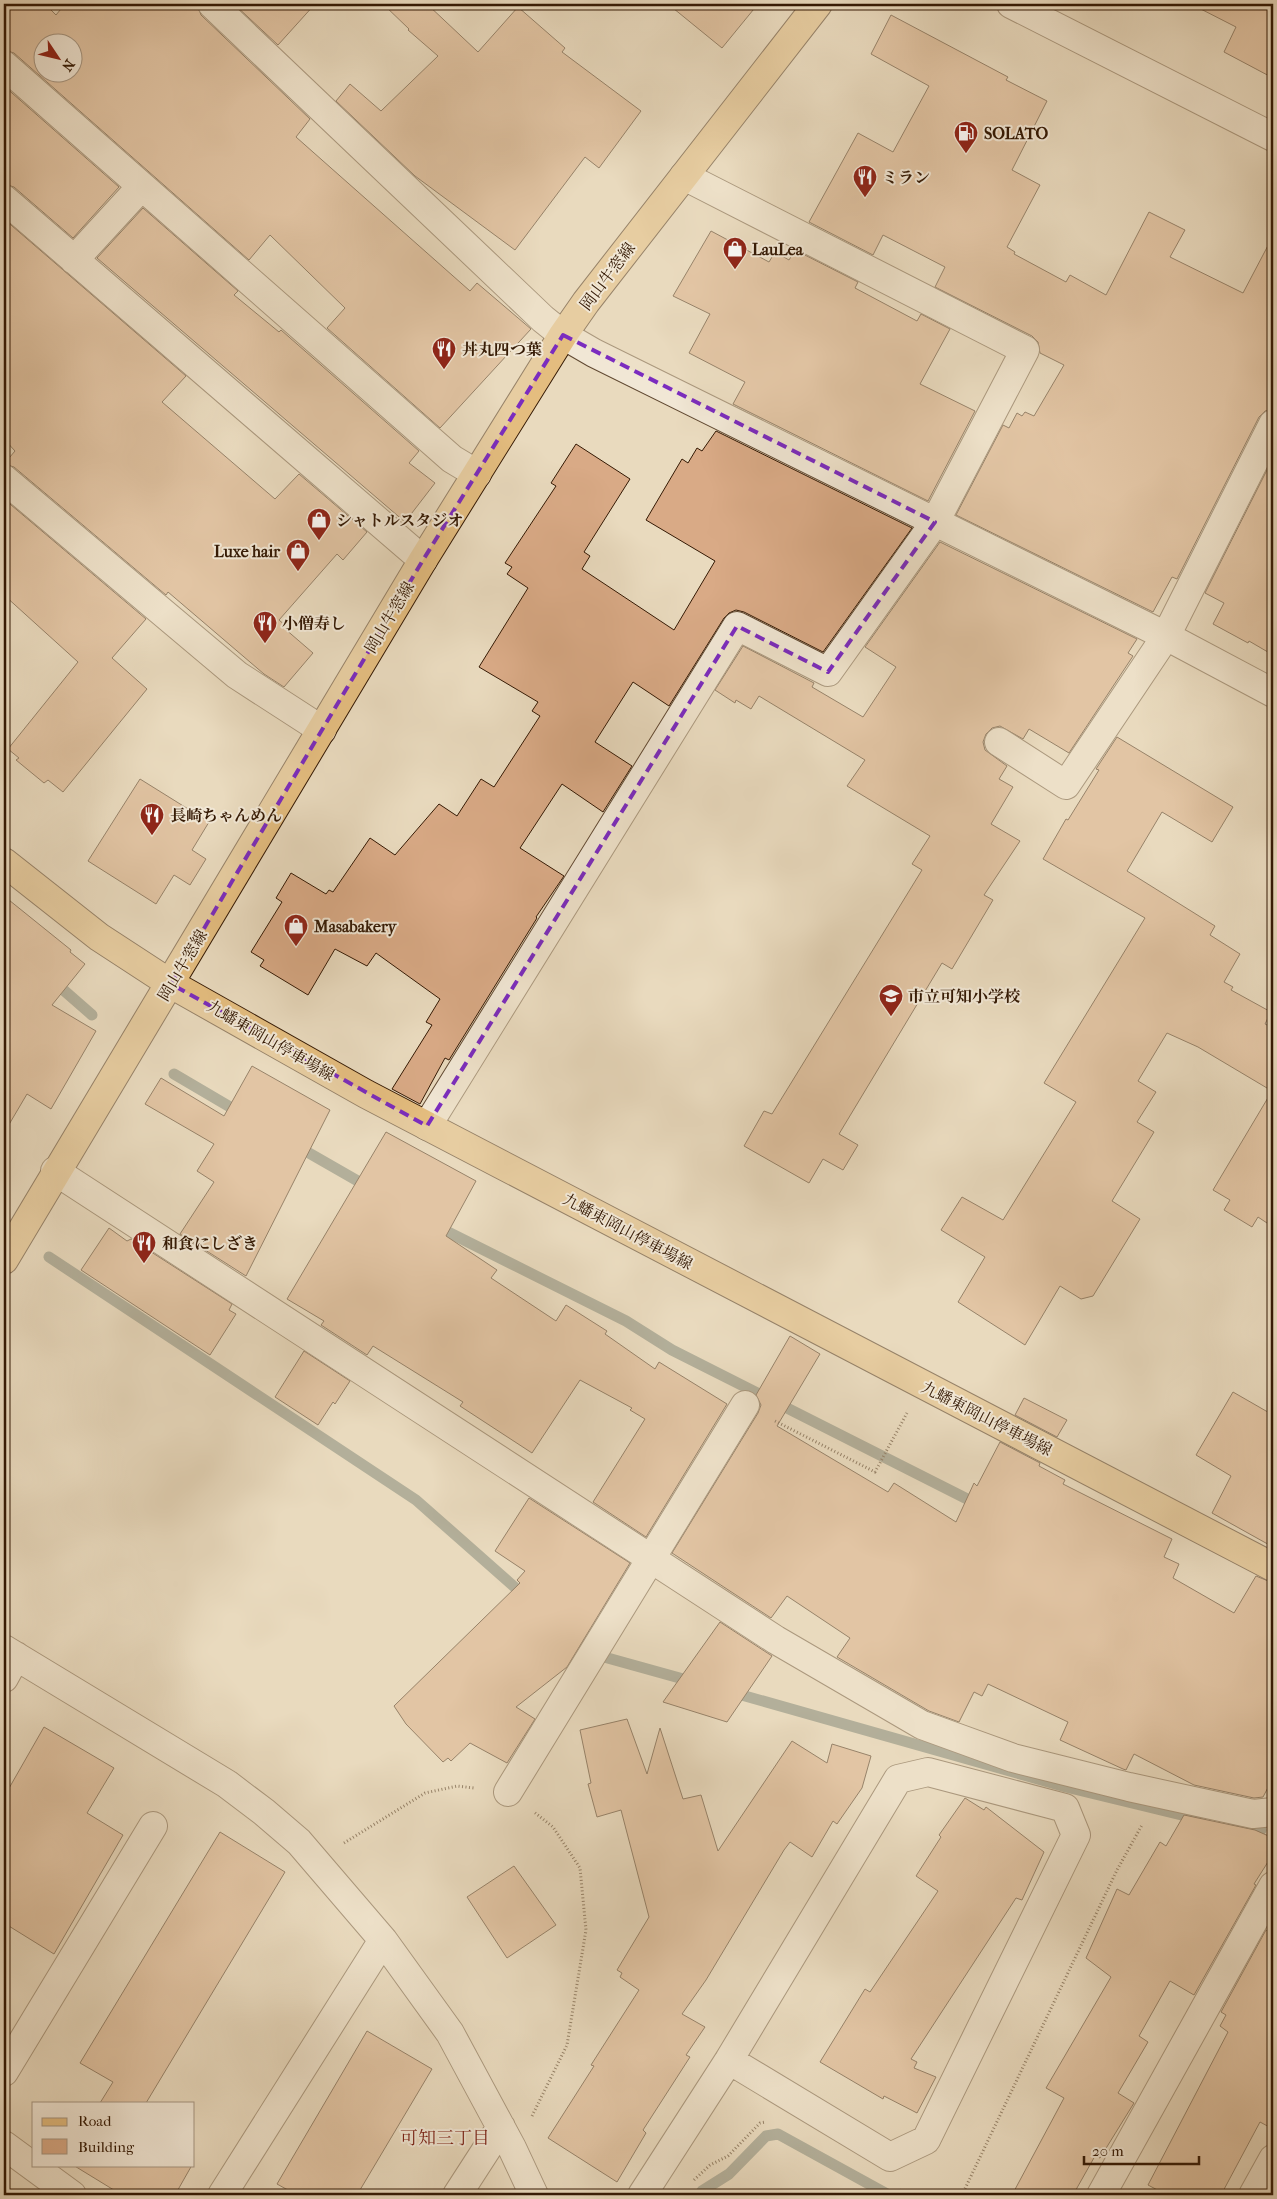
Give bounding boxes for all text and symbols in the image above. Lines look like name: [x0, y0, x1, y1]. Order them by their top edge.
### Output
north arrow: [32, 32, 82, 82]
text: N: [58, 56, 78, 75]
fuel station icon: SOLATO: [953, 120, 979, 154]
place label: SOLATO: [984, 124, 1048, 143]
restaurant icon: ミラン: [852, 164, 878, 198]
place label: ミラン: [882, 168, 930, 187]
shop icon: LauLea: [722, 236, 748, 270]
street label: 岡山牛窓線: [576, 239, 639, 314]
place label: LauLea: [752, 240, 804, 259]
restaurant icon: 丼丸四つ葉: [431, 336, 457, 370]
place label: 丼丸四つ葉: [462, 340, 542, 359]
shop icon: シャトルスタジオ: [306, 507, 332, 541]
place label: シャトルスタジオ: [336, 511, 463, 530]
shop icon: Luxe hair: [285, 538, 311, 572]
place label: Luxe hair: [214, 542, 281, 561]
street label: 岡山牛窓線: [361, 578, 418, 656]
restaurant icon: 小僧寿し: [252, 610, 278, 644]
place label: 小僧寿し: [282, 614, 346, 633]
restaurant icon: 長崎ちゃんめん: [139, 802, 165, 836]
place label: 長崎ちゃんめん: [170, 806, 282, 825]
shop icon: Masabakery: [283, 913, 309, 947]
place label: Masabakery: [313, 917, 398, 937]
street label: 岡山牛窓線: [154, 926, 211, 1004]
school or university icon: 市立可知小学校: [878, 983, 904, 1017]
place label: 市立可知小学校: [908, 987, 1021, 1006]
street label: 九蟠東岡山停車場線: [204, 996, 338, 1085]
street label: 九蟠東岡山停車場線: [560, 1189, 696, 1274]
restaurant icon: 和食にしざき: [131, 1230, 157, 1264]
place label: 和食にしざき: [162, 1234, 258, 1253]
street label: 九蟠東岡山停車場線: [918, 1377, 1055, 1460]
legend: [32, 2102, 195, 2166]
text: Road: [78, 2112, 112, 2130]
district label: 可知三丁目: [400, 2128, 490, 2149]
scale bar: [1084, 2134, 1200, 2166]
text: Building: [78, 2138, 135, 2156]
text: 20 m: [1092, 2142, 1124, 2160]

